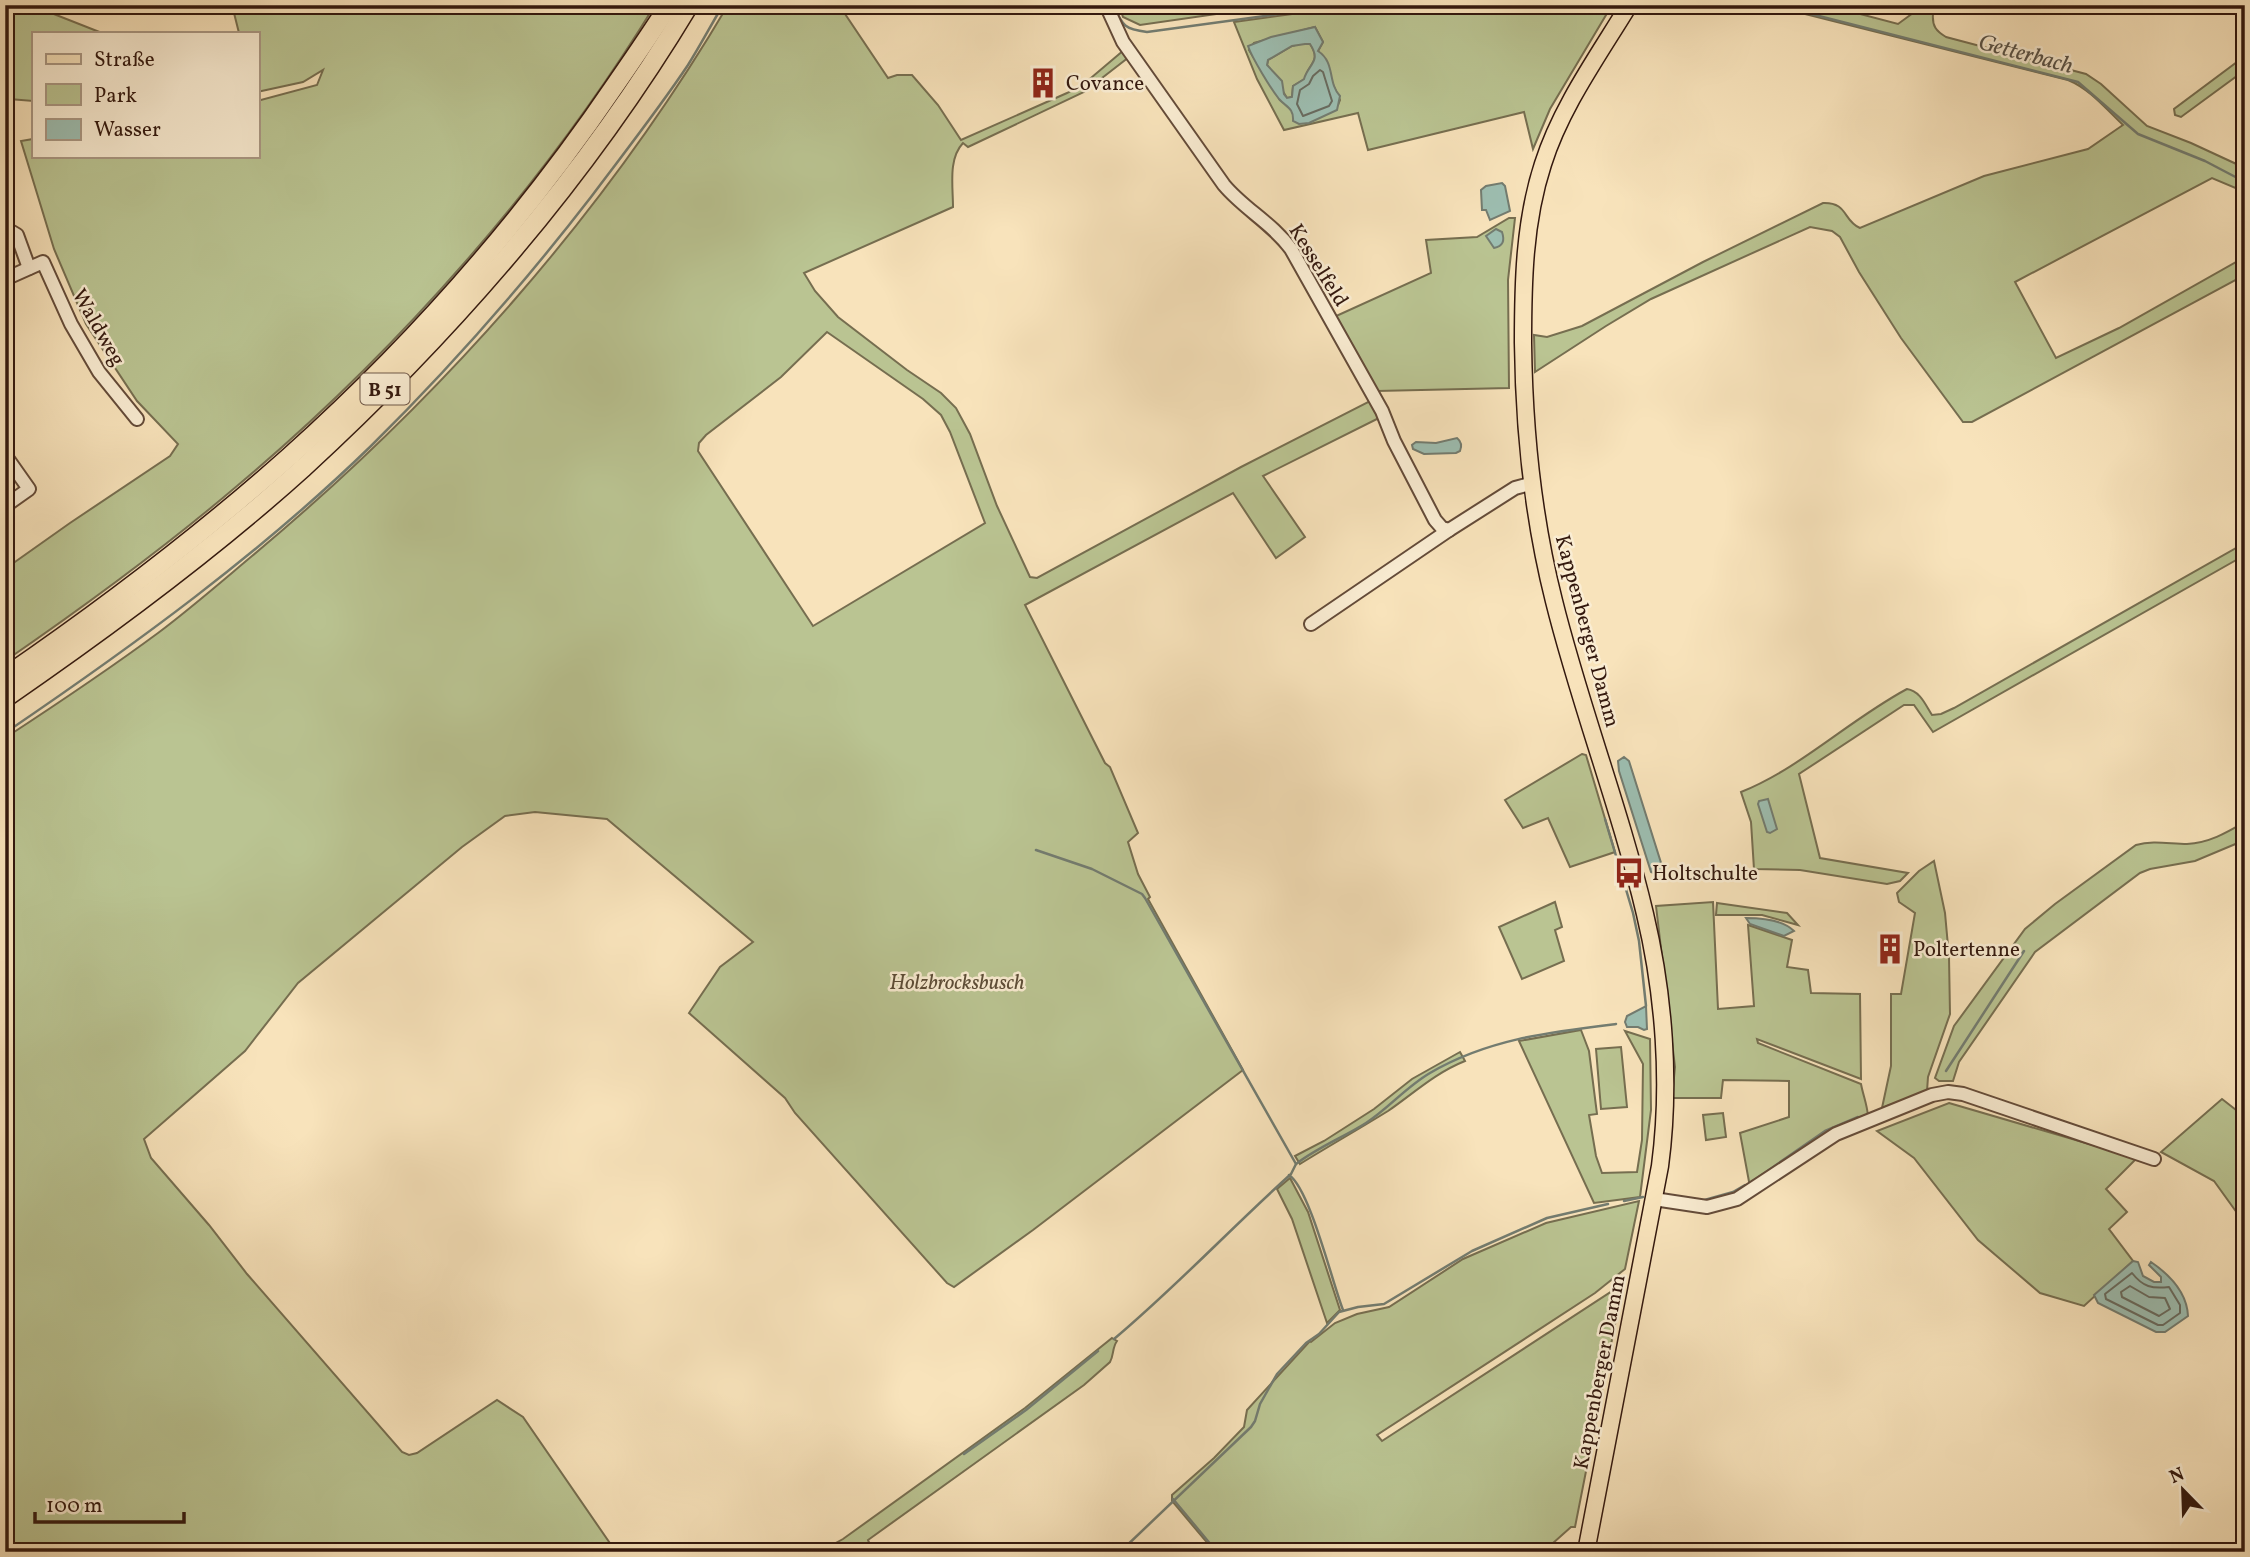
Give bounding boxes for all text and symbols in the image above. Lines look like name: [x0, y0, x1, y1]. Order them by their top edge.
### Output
water label: Getterbach: [1975, 27, 2076, 83]
legend: [32, 32, 259, 158]
text: Straße: [94, 46, 155, 75]
building icon: Covance: [1026, 66, 1060, 100]
place label: Covance: [1066, 70, 1144, 99]
text: Park: [94, 82, 137, 111]
text: Wasser: [94, 116, 161, 145]
street label: Kesselfeld: [1281, 219, 1355, 313]
street label: Waldweg: [64, 284, 131, 372]
road number: B 51: [360, 374, 410, 404]
street label: Kappenberger Damm: [1547, 532, 1626, 731]
bus stop icon: Holtschulte: [1612, 856, 1646, 890]
place label: Holtschulte: [1652, 860, 1758, 889]
building icon: Poltertenne: [1873, 932, 1907, 966]
place label: Poltertenne: [1913, 936, 2020, 965]
park label: Holzbrocksbusch: [890, 969, 1024, 998]
street label: Kappenberger Damm: [1567, 1272, 1634, 1472]
north arrow: [2148, 1456, 2218, 1526]
text: N: [2166, 1461, 2189, 1491]
scale bar: [35, 1480, 184, 1524]
text: 100 m: [46, 1492, 103, 1521]

